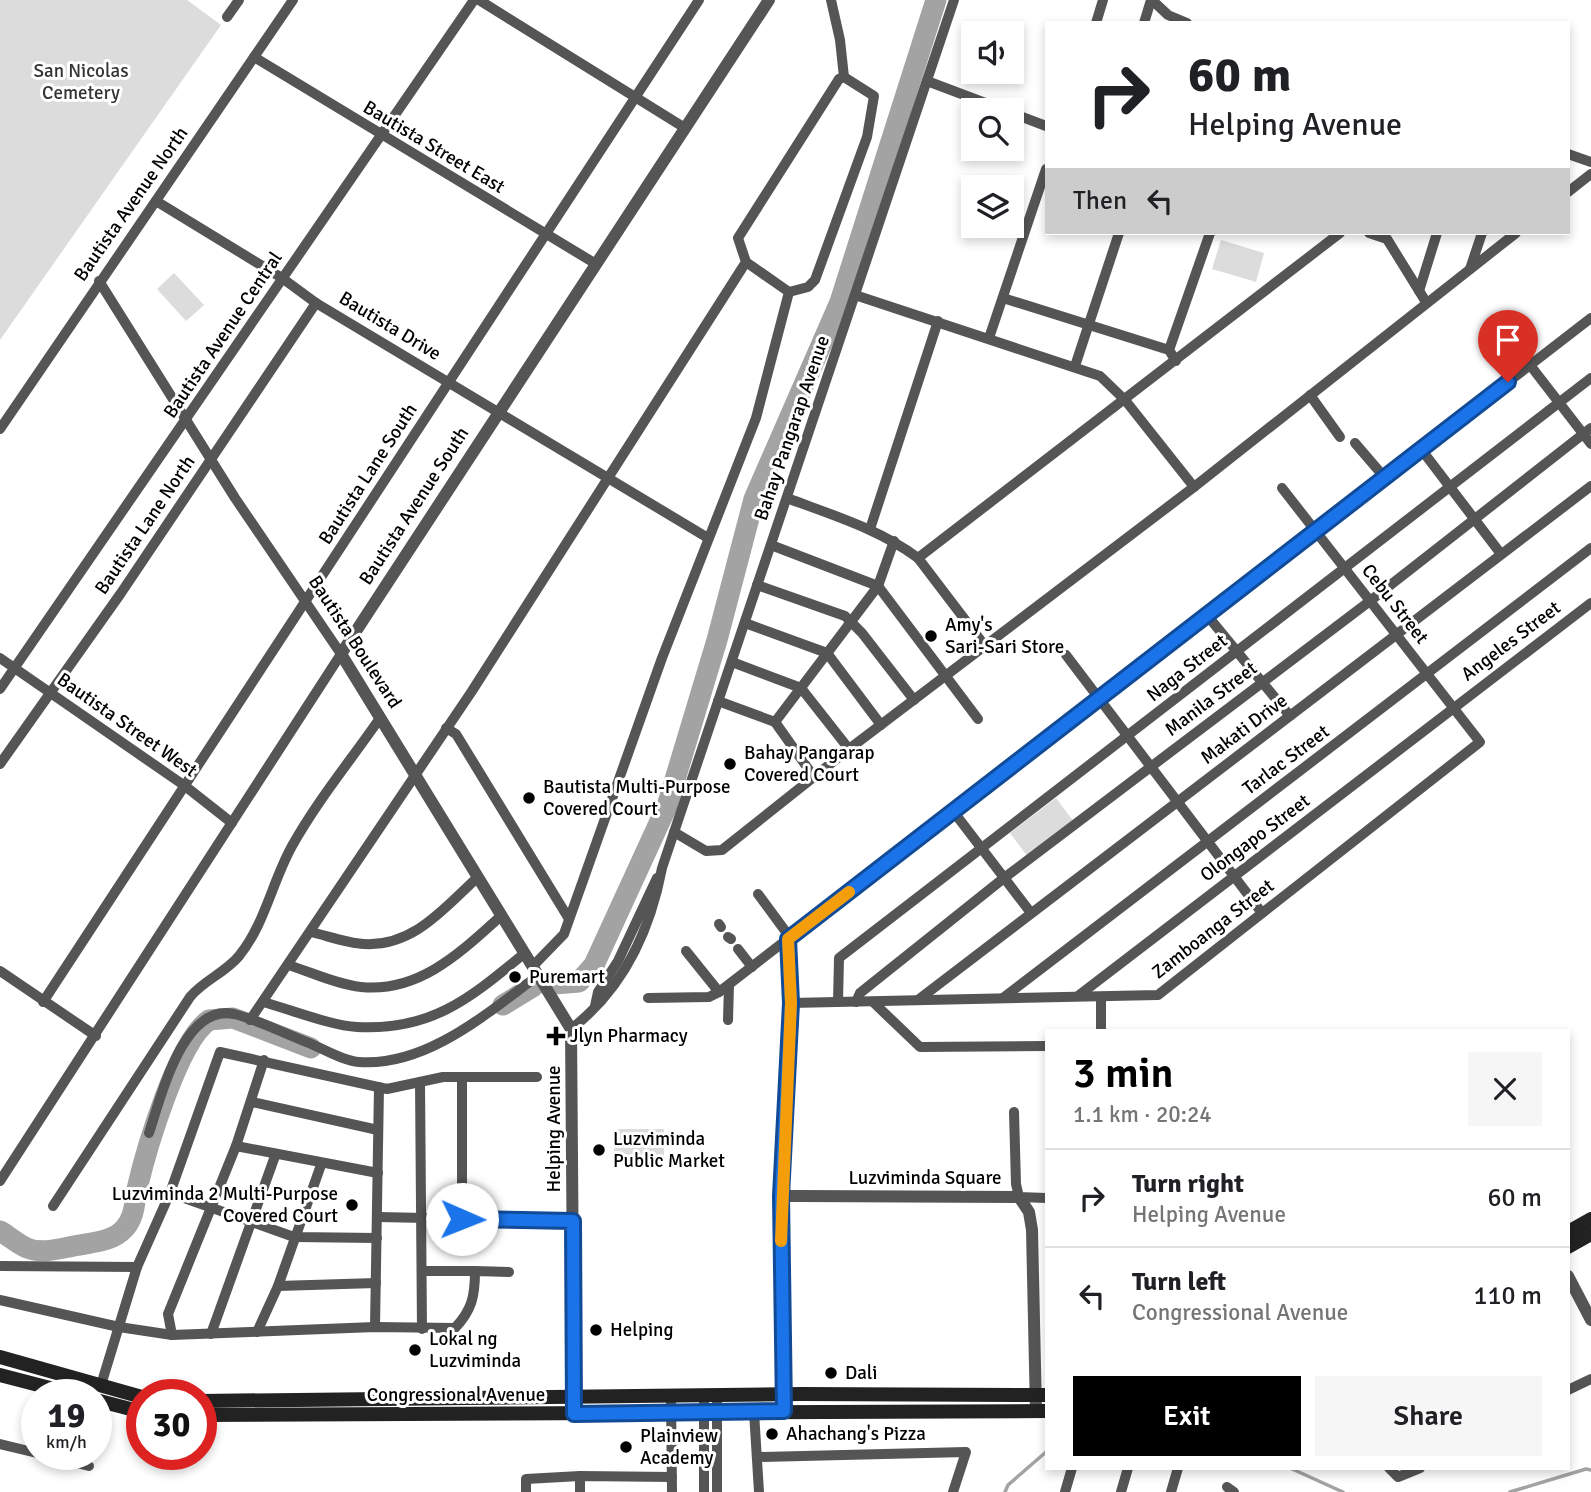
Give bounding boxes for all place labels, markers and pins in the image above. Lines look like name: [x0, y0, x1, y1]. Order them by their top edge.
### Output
pin: [1478, 310, 1538, 382]
place label: Amy's Sari-Sari Store: [945, 613, 1064, 659]
marker: Amy's Sari-Sari Store: [923, 628, 939, 644]
place label: Bahay Pangarap Covered Court: [744, 741, 875, 787]
marker: Bahay Pangarap Covered Court: [722, 756, 738, 772]
place label: Bautista Multi-Purpose Covered Court: [543, 775, 731, 821]
marker: Bautista Multi-Purpose Covered Court: [521, 790, 537, 806]
place label: Puremart: [529, 965, 605, 989]
marker: Puremart: [507, 969, 523, 985]
place label: Jlyn Pharmacy: [570, 1024, 688, 1048]
marker: Jlyn Pharmacy: [548, 1028, 564, 1044]
place label: Luzviminda Public Market: [613, 1127, 725, 1173]
marker: Luzviminda Public Market: [591, 1142, 607, 1158]
place label: Luzviminda 2 Multi-Purpose Covered Court: [112, 1182, 338, 1228]
marker: Luzviminda 2 Multi-Purpose Covered Court: [344, 1197, 360, 1213]
place label: Helping: [610, 1318, 674, 1342]
marker: Helping: [588, 1322, 604, 1338]
place label: Lokal ng Luzviminda: [429, 1327, 521, 1373]
marker: Lokal ng Luzviminda: [407, 1342, 423, 1358]
place label: Dali: [845, 1361, 877, 1385]
marker: Dali: [823, 1365, 839, 1381]
place label: Ahachang's Pizza: [786, 1422, 926, 1446]
place label: Plainview Academy: [640, 1424, 718, 1470]
marker: Ahachang's Pizza: [764, 1426, 780, 1442]
marker: Plainview Academy: [618, 1439, 634, 1455]

